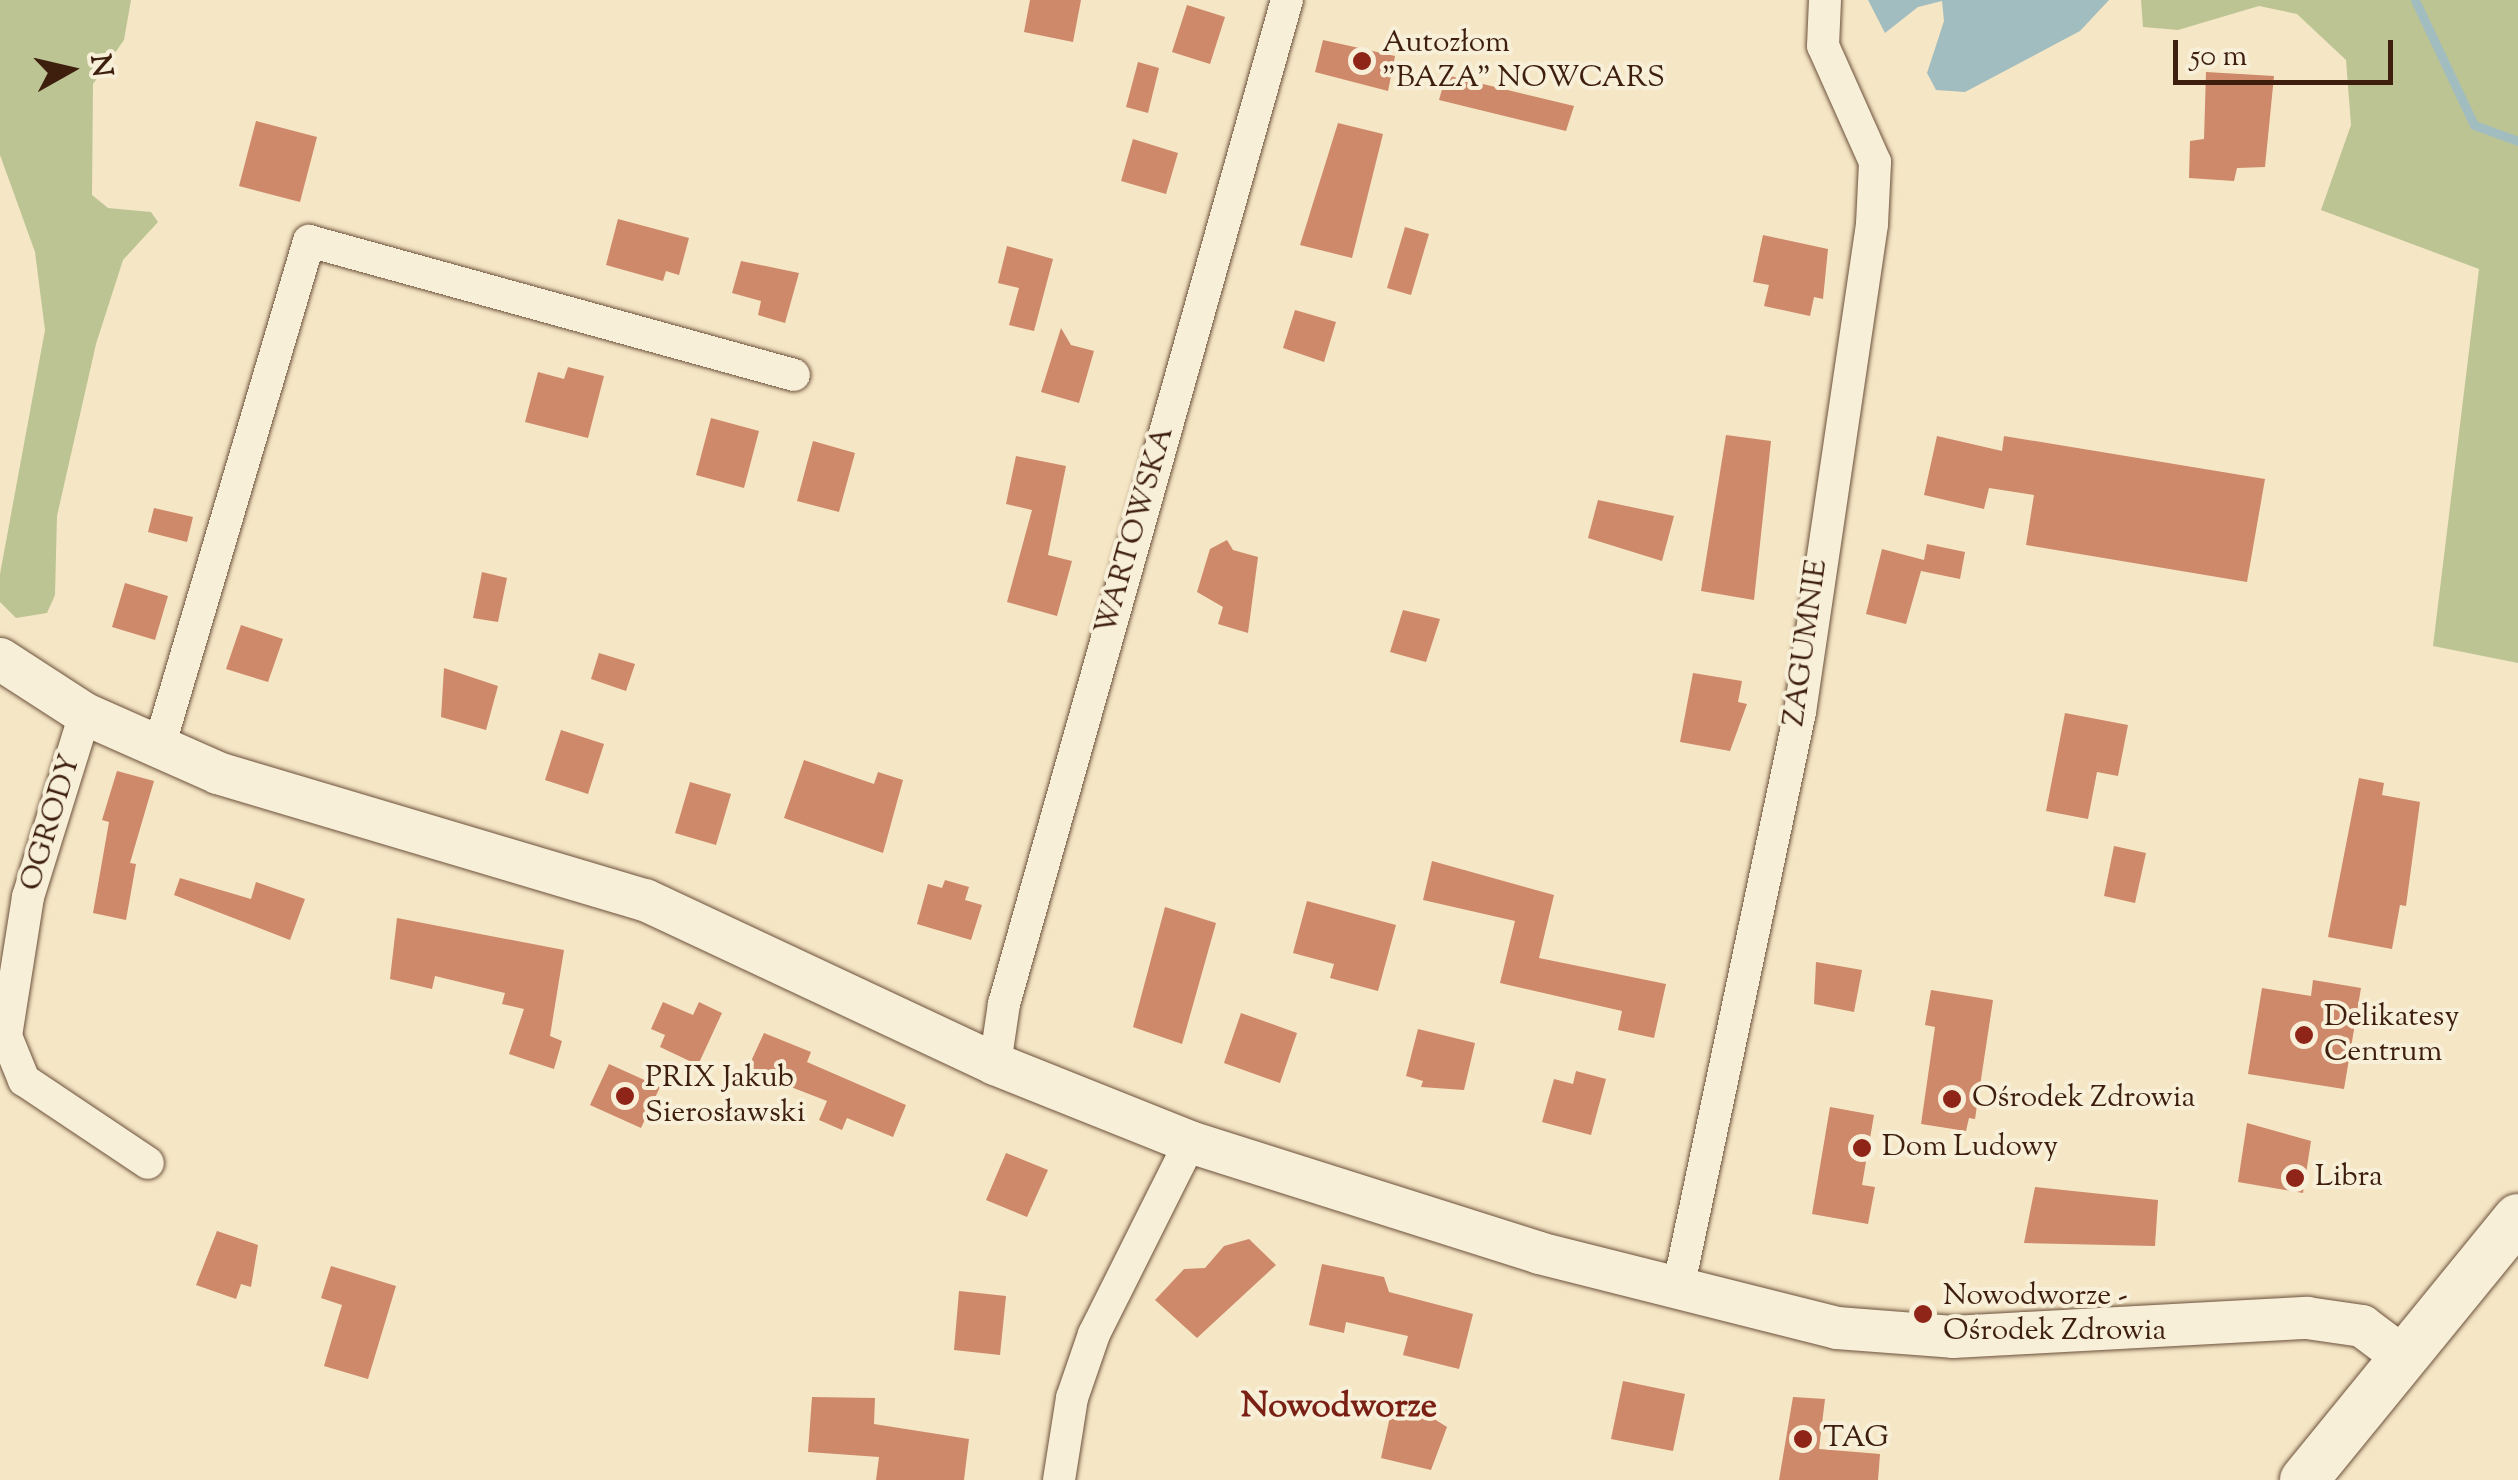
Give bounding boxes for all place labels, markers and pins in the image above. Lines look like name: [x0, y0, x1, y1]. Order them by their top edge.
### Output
place label: Autozłom "BAZA" NOWCARS: [1382, 26, 1665, 96]
marker: Autozłom "BAZA" NOWCARS: [1351, 50, 1373, 72]
place label: Delikatesy Centrum: [2324, 1000, 2459, 1070]
marker: Delikatesy Centrum: [2293, 1024, 2315, 1046]
place label: PRIX Jakub Sierosławski: [645, 1061, 806, 1132]
place label: Ośrodek Zdrowia: [1972, 1081, 2195, 1117]
marker: PRIX Jakub Sierosławski: [614, 1085, 636, 1107]
marker: Ośrodek Zdrowia: [1941, 1088, 1963, 1110]
place label: Dom Ludowy: [1882, 1130, 2058, 1166]
marker: Dom Ludowy: [1851, 1137, 1873, 1159]
place label: Libra: [2315, 1160, 2383, 1196]
marker: Libra: [2284, 1167, 2306, 1189]
place label: Nowodworze - Ośrodek Zdrowia: [1943, 1279, 2166, 1350]
marker: Nowodworze - Ośrodek Zdrowia: [1912, 1303, 1934, 1325]
place label: TAG: [1823, 1421, 1889, 1457]
marker: TAG: [1792, 1428, 1814, 1450]

